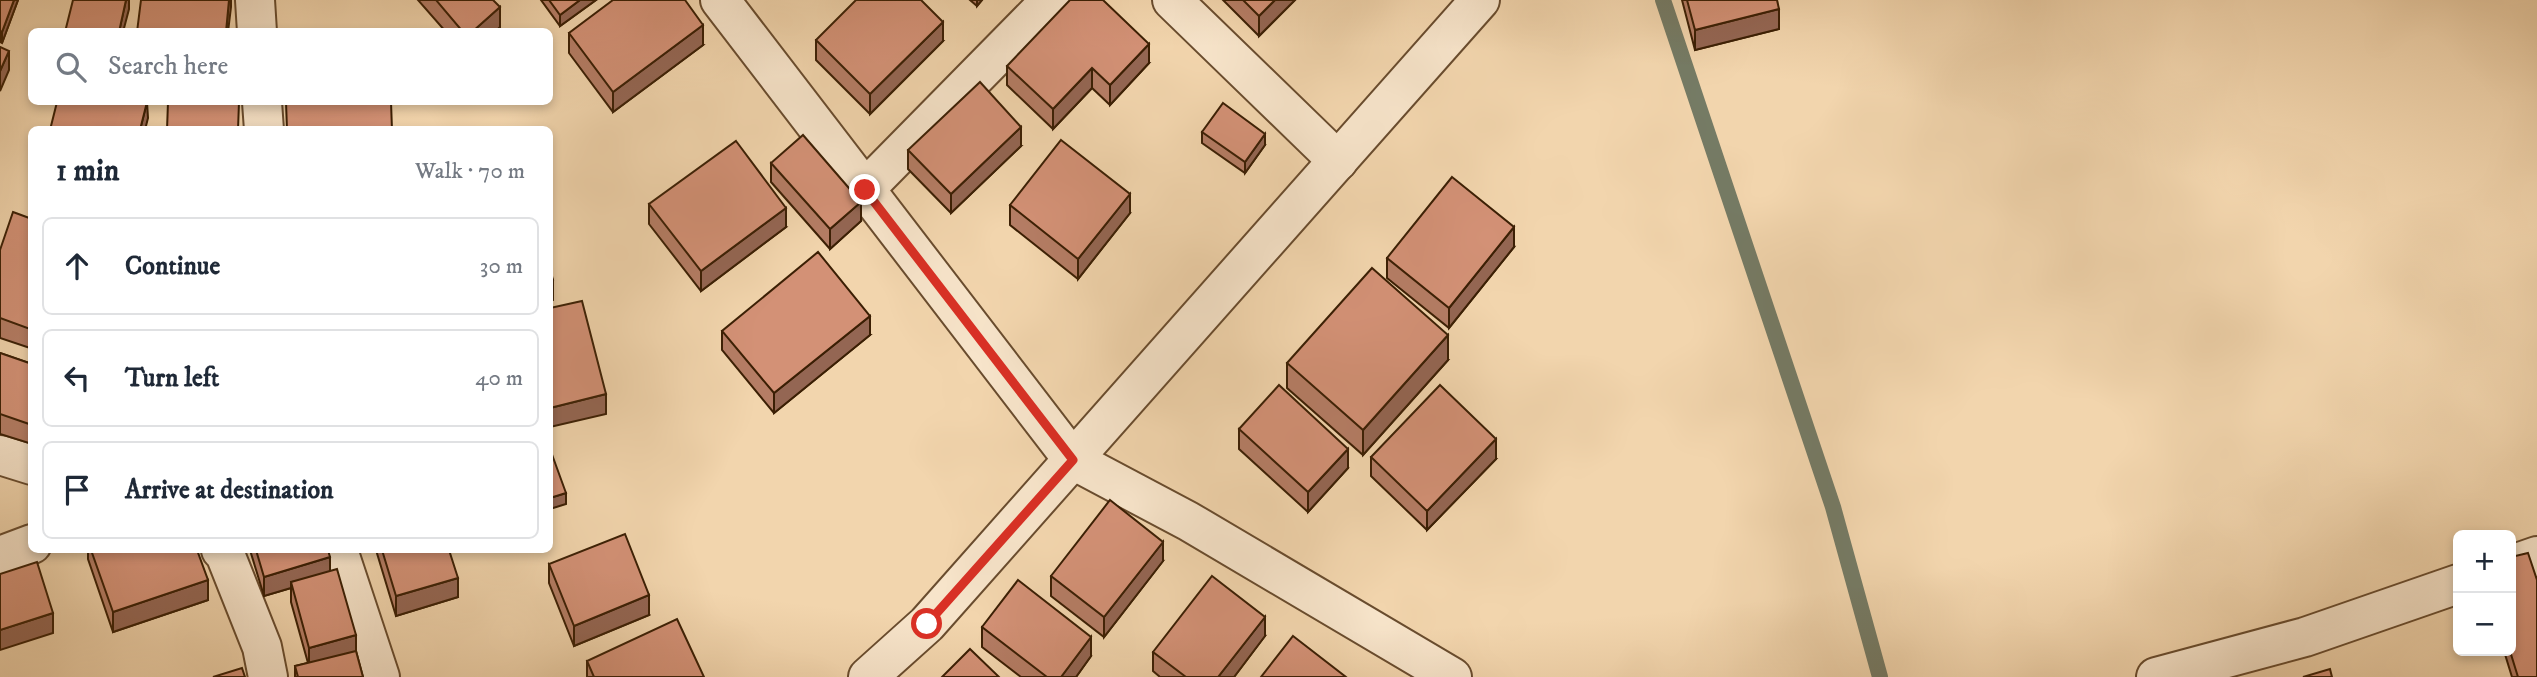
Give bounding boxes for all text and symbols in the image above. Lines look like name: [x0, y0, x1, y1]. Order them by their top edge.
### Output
search box: [28, 28, 553, 105]
icon: search: [52, 48, 90, 86]
text: Search here: [108, 50, 228, 83]
text: 1 min: [56, 153, 119, 190]
text: Walk · 70 m: [415, 157, 525, 186]
route end: [849, 174, 880, 205]
icon: ahead: [58, 247, 96, 285]
text: Continue: [125, 250, 220, 283]
text: 30 m: [480, 252, 523, 281]
icon: left: [58, 359, 96, 397]
text: Turn left: [125, 362, 219, 395]
text: 40 m: [475, 364, 523, 393]
icon: arrive: [58, 471, 96, 509]
text: Arrive at destination: [125, 474, 334, 507]
map controls: [2453, 530, 2516, 656]
button: +: [2453, 530, 2516, 593]
button: −: [2453, 593, 2516, 656]
route start: [911, 608, 942, 639]

